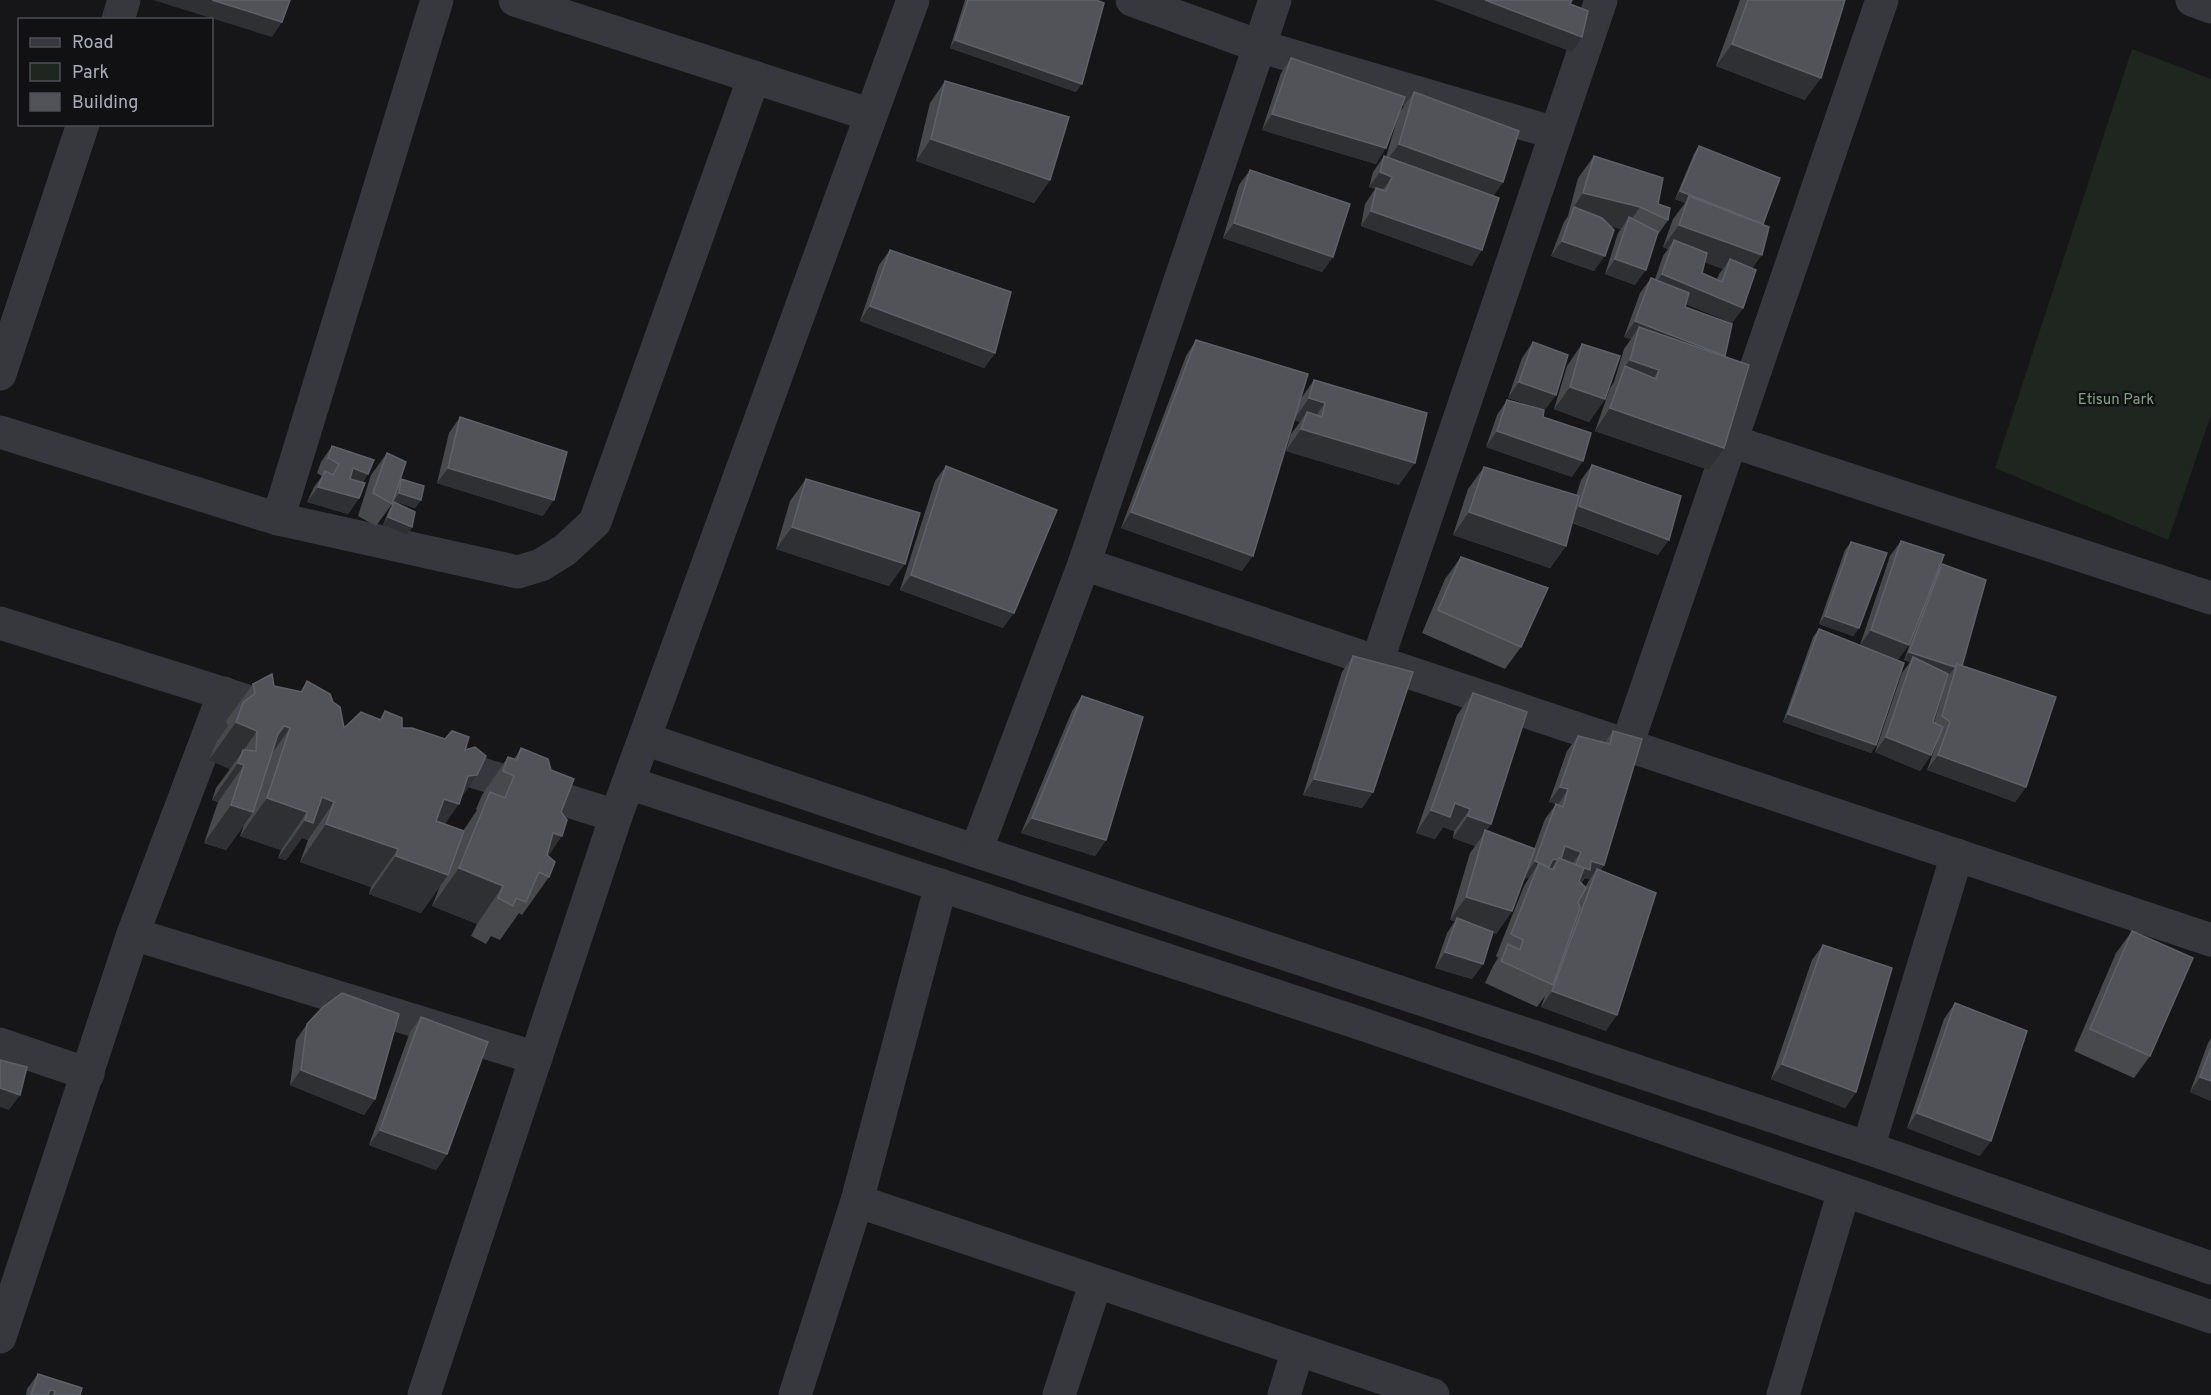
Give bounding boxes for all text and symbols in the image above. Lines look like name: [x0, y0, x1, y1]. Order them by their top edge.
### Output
legend: [18, 18, 213, 126]
text: Road: [72, 32, 114, 55]
text: Park: [72, 62, 109, 85]
text: Building: [72, 92, 138, 115]
park label: Etisun Park: [2078, 391, 2154, 410]

